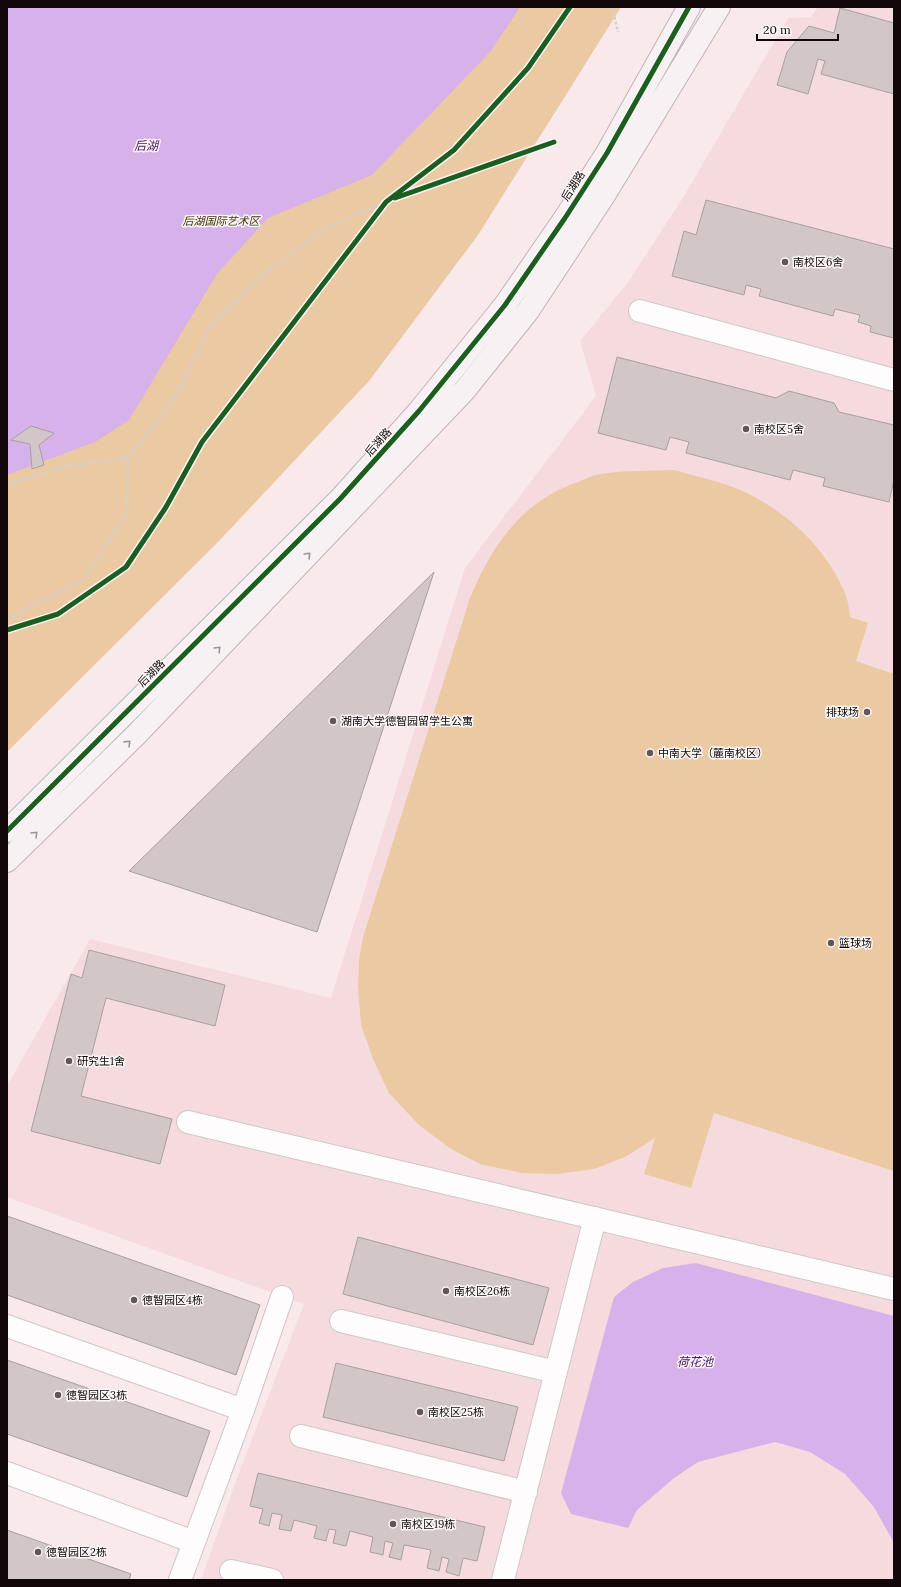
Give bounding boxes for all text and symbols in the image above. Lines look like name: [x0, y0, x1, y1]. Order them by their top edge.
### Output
scale bar: [757, 16, 838, 42]
text: 20 m: [763, 22, 791, 37]
water label: 后湖: [134, 138, 160, 153]
street label: 后湖路: [558, 168, 588, 204]
park label: 后湖国际艺术区: [183, 214, 261, 228]
place label: 南校区6舍: [793, 255, 843, 269]
marker: 南校区6舍: [780, 257, 790, 267]
place label: 南校区5舍: [754, 422, 804, 436]
marker: 南校区5舍: [741, 424, 751, 434]
street label: 后湖路: [362, 425, 394, 459]
one-way arrow: [303, 552, 311, 560]
one-way arrow: [213, 647, 220, 654]
street label: 后湖路: [134, 656, 168, 690]
place label: 排球场: [826, 705, 859, 719]
marker: 排球场: [862, 707, 872, 717]
place label: 湖南大学德智园留学生公寓: [341, 714, 473, 728]
marker: 湖南大学德智园留学生公寓: [328, 716, 338, 726]
one-way arrow: [123, 740, 131, 748]
place label: 中南大学（麓南校区）: [658, 746, 768, 760]
marker: 中南大学（麓南校区）: [645, 748, 655, 758]
one-way arrow: [30, 831, 38, 839]
place label: 篮球场: [839, 936, 872, 950]
marker: 篮球场: [826, 938, 836, 948]
place label: 研究生1舍: [77, 1054, 125, 1068]
marker: 研究生1舍: [64, 1056, 74, 1066]
place label: 南校区26栋: [454, 1284, 510, 1298]
marker: 南校区26栋: [441, 1286, 451, 1296]
place label: 徳智园区4栋: [142, 1293, 203, 1307]
marker: 徳智园区4栋: [129, 1295, 139, 1305]
water label: 荷花池: [677, 1354, 714, 1369]
place label: 徳智园区3栋: [66, 1388, 127, 1402]
marker: 徳智园区3栋: [53, 1390, 63, 1400]
place label: 南校区25栋: [428, 1405, 484, 1419]
marker: 南校区25栋: [415, 1407, 425, 1417]
place label: 南校区19栋: [401, 1517, 455, 1531]
marker: 南校区19栋: [388, 1519, 398, 1529]
place label: 徳智园区2栋: [46, 1545, 107, 1559]
marker: 徳智园区2栋: [33, 1547, 43, 1557]

